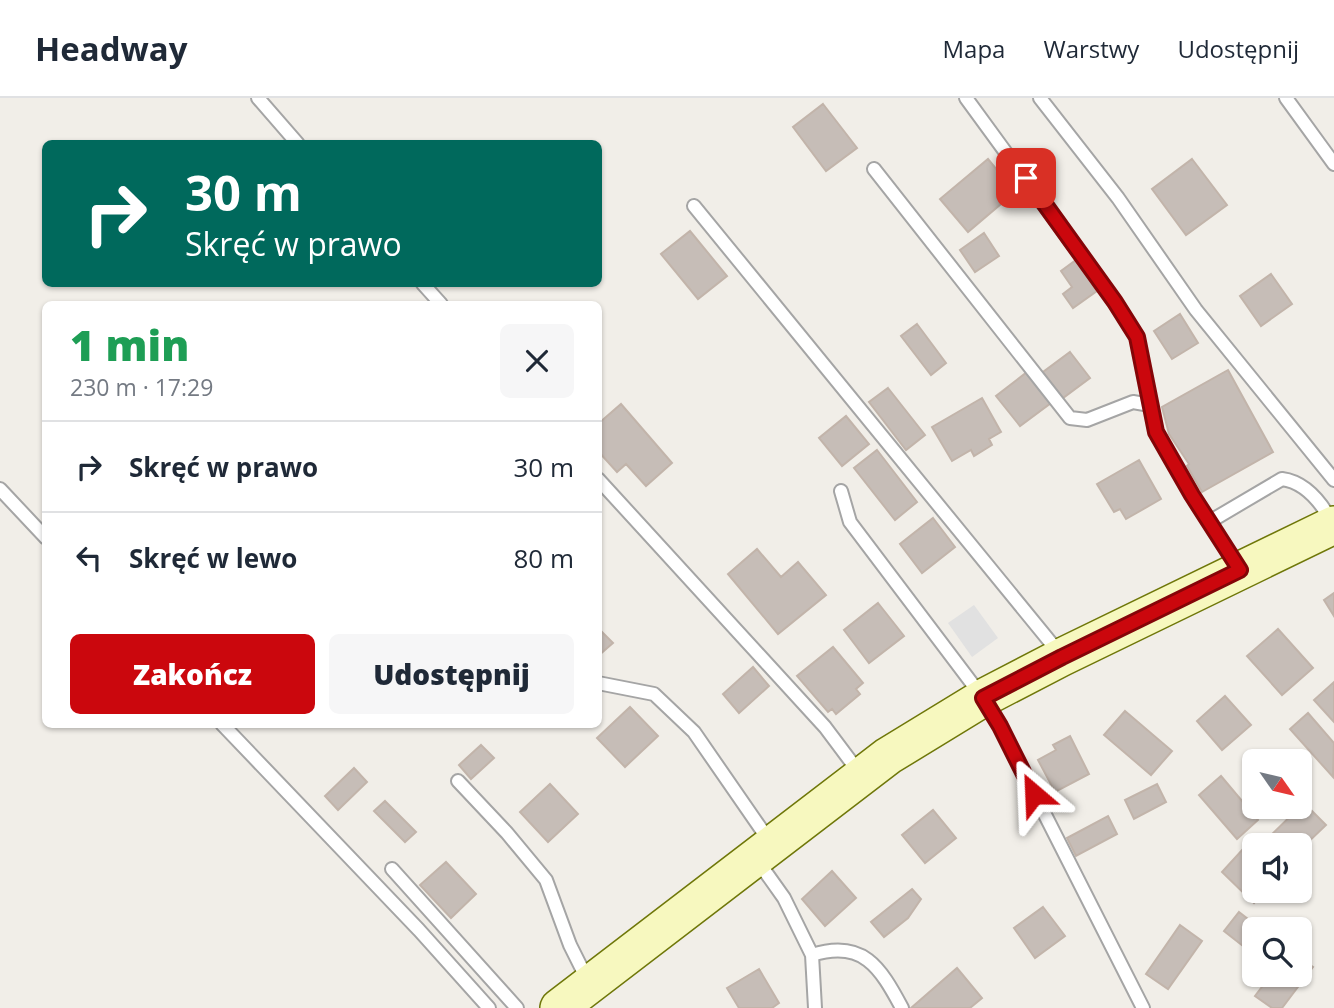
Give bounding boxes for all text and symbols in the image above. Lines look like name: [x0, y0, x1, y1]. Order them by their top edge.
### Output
text: Headway: [35, 26, 188, 71]
text: Mapa: [943, 32, 1005, 65]
text: Warstwy: [1043, 32, 1139, 65]
text: Udostępnij: [1177, 32, 1299, 65]
pin: [996, 148, 1056, 208]
text: 30 m: [185, 159, 302, 225]
icon: arrive: [1007, 159, 1045, 197]
icon: right: [70, 168, 161, 259]
text: Skręć w prawo: [185, 222, 402, 265]
text: 1 min: [70, 316, 189, 373]
button: close: [500, 324, 574, 398]
text: 230 m · 17:29: [70, 371, 213, 403]
icon: right: [70, 448, 108, 486]
text: Skręć w prawo: [129, 449, 318, 485]
text: 30 m: [513, 449, 574, 485]
icon: left: [70, 539, 108, 577]
text: Skręć w lewo: [129, 540, 297, 576]
text: 80 m: [513, 540, 574, 576]
button: Zakończ: [70, 634, 315, 714]
button: Udostępnij: [329, 634, 574, 714]
north arrow: [1242, 749, 1312, 819]
map controls: [1242, 749, 1312, 987]
position arrow: [997, 757, 1071, 831]
button: sound: [1242, 833, 1312, 903]
button: search: [1242, 917, 1312, 987]

